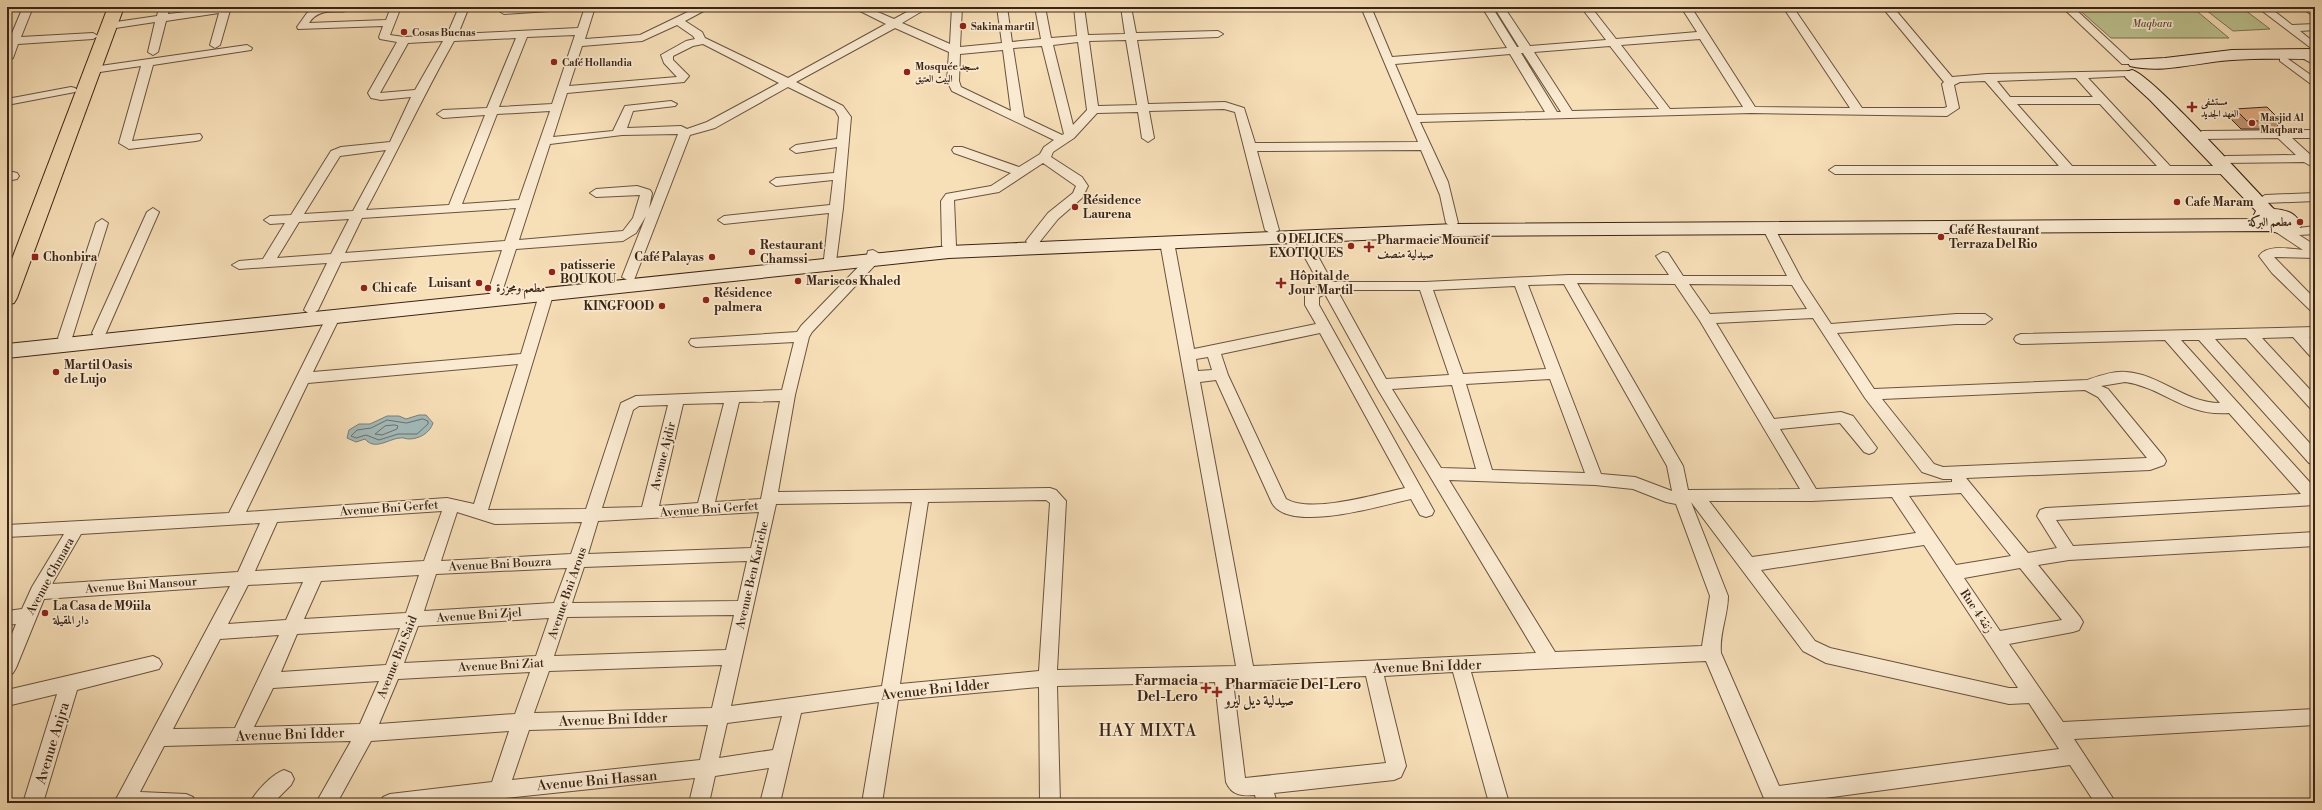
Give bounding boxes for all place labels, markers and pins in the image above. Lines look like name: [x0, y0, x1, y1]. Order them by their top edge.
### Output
marker: Sakina martil: [958, 21, 968, 31]
place label: Sakina martil: [971, 21, 1035, 33]
marker: Cosas Buenas: [399, 27, 409, 37]
place label: Cosas Buenas: [412, 27, 475, 39]
marker: Café Hollandia: [549, 57, 559, 67]
place label: Café Hollandia: [562, 57, 633, 69]
place label: Mosquée مسجد البيت العتيق: [915, 61, 979, 85]
marker: Mosquée مسجد البيت العتيق: [902, 67, 912, 77]
place label: مستشفى العهد الجديد: [2200, 96, 2239, 120]
marker: مستشفى العهد الجديد: [2186, 101, 2198, 113]
place label: Masjid Al Maqbara: [2260, 112, 2304, 136]
marker: Masjid Al Maqbara: [2247, 118, 2257, 128]
place label: Résidence Laurena: [1083, 193, 1142, 222]
place label: Cafe Maram: [2185, 195, 2253, 210]
marker: Cafe Maram: [2172, 197, 2182, 207]
marker: Résidence Laurena: [1070, 202, 1080, 212]
place label: مطعم البركة: [2247, 214, 2292, 233]
marker: مطعم البركة: [2295, 217, 2305, 227]
place label: Café Restaurant Terraza Del Rio: [1949, 223, 2040, 252]
place label: O DELICES EXOTIQUES: [1269, 232, 1343, 261]
marker: Café Restaurant Terraza Del Rio: [1936, 232, 1946, 242]
place label: Pharmacie Mouncif صيدلية منصف: [1377, 233, 1490, 262]
place label: Restaurant Chamssi: [760, 238, 824, 267]
marker: O DELICES EXOTIQUES: [1346, 241, 1356, 251]
marker: Pharmacie Mouncif صيدلية منصف: [1364, 242, 1374, 252]
marker: Restaurant Chamssi: [747, 247, 757, 257]
place label: Chonbira: [43, 250, 98, 265]
place label: Café Palayas: [634, 250, 704, 265]
marker: Chonbira: [30, 252, 40, 262]
marker: Café Palayas: [707, 252, 717, 262]
place label: patisserie BOUKOU: [560, 258, 617, 287]
marker: patisserie BOUKOU: [547, 267, 557, 277]
place label: Hôpital de Jour Martil: [1288, 269, 1353, 298]
place label: Mariscos Khaled: [806, 274, 901, 289]
place label: Luisant: [428, 276, 472, 291]
marker: Mariscos Khaled: [793, 276, 803, 286]
marker: Hôpital de Jour Martil: [1275, 277, 1287, 289]
marker: Luisant: [474, 278, 484, 288]
place label: Chi cafe: [372, 281, 417, 296]
place label: مطعم ومجزرة: [496, 281, 546, 299]
marker: Chi cafe: [359, 283, 369, 293]
marker: مطعم ومجزرة: [483, 283, 493, 293]
place label: Résidence palmera: [714, 286, 773, 315]
marker: Résidence palmera: [701, 295, 711, 305]
place label: KINGFOOD: [584, 299, 654, 314]
marker: KINGFOOD: [657, 301, 667, 311]
place label: Martil Oasis de Lujo: [64, 358, 132, 387]
marker: Martil Oasis de Lujo: [51, 367, 61, 377]
place label: La Casa de M9iila دار المقيلة: [52, 599, 151, 628]
marker: La Casa de M9iila دار المقيلة: [40, 608, 50, 618]
place label: Farmacia Del-Lero: [1135, 672, 1198, 706]
place label: Pharmacie Del-Lero صيدلية ديل ليرو: [1223, 676, 1361, 710]
marker: Farmacia Del-Lero: [1201, 683, 1211, 693]
marker: Pharmacie Del-Lero صيدلية ديل ليرو: [1212, 687, 1222, 697]

